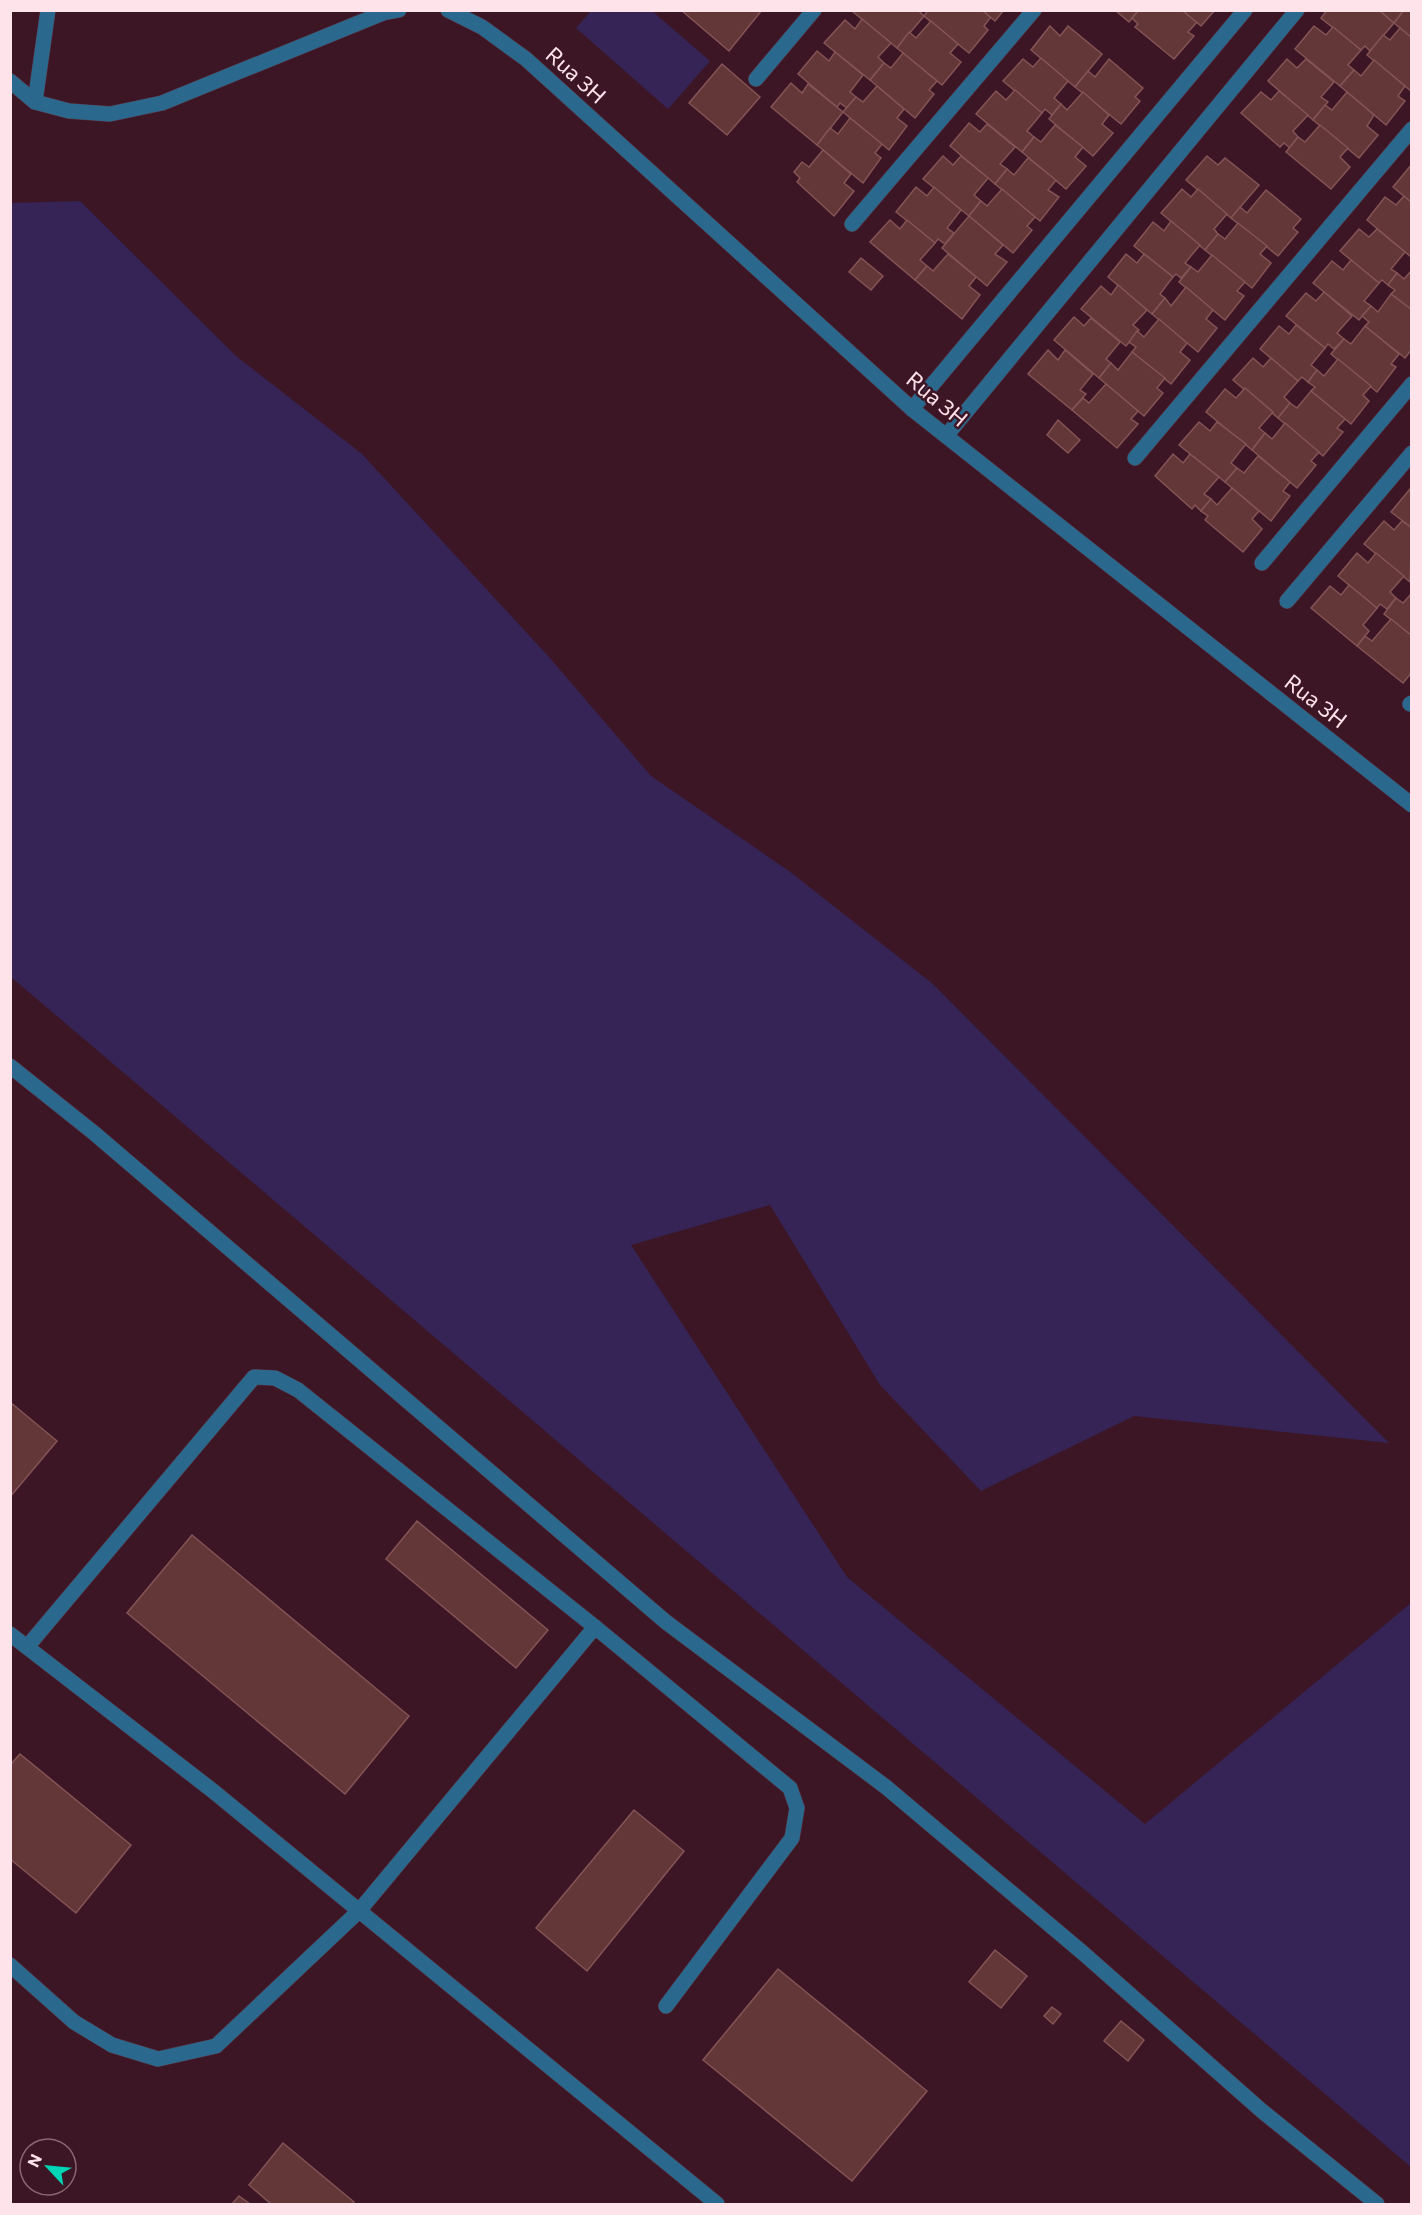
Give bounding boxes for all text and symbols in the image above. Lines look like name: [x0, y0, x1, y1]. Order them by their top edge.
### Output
street label: Rua 3H: [541, 41, 612, 109]
street label: Rua 3H: [901, 365, 973, 432]
street label: Rua 3H: [1280, 668, 1353, 733]
north arrow: [18, 2137, 78, 2197]
text: N: [23, 2151, 45, 2170]

